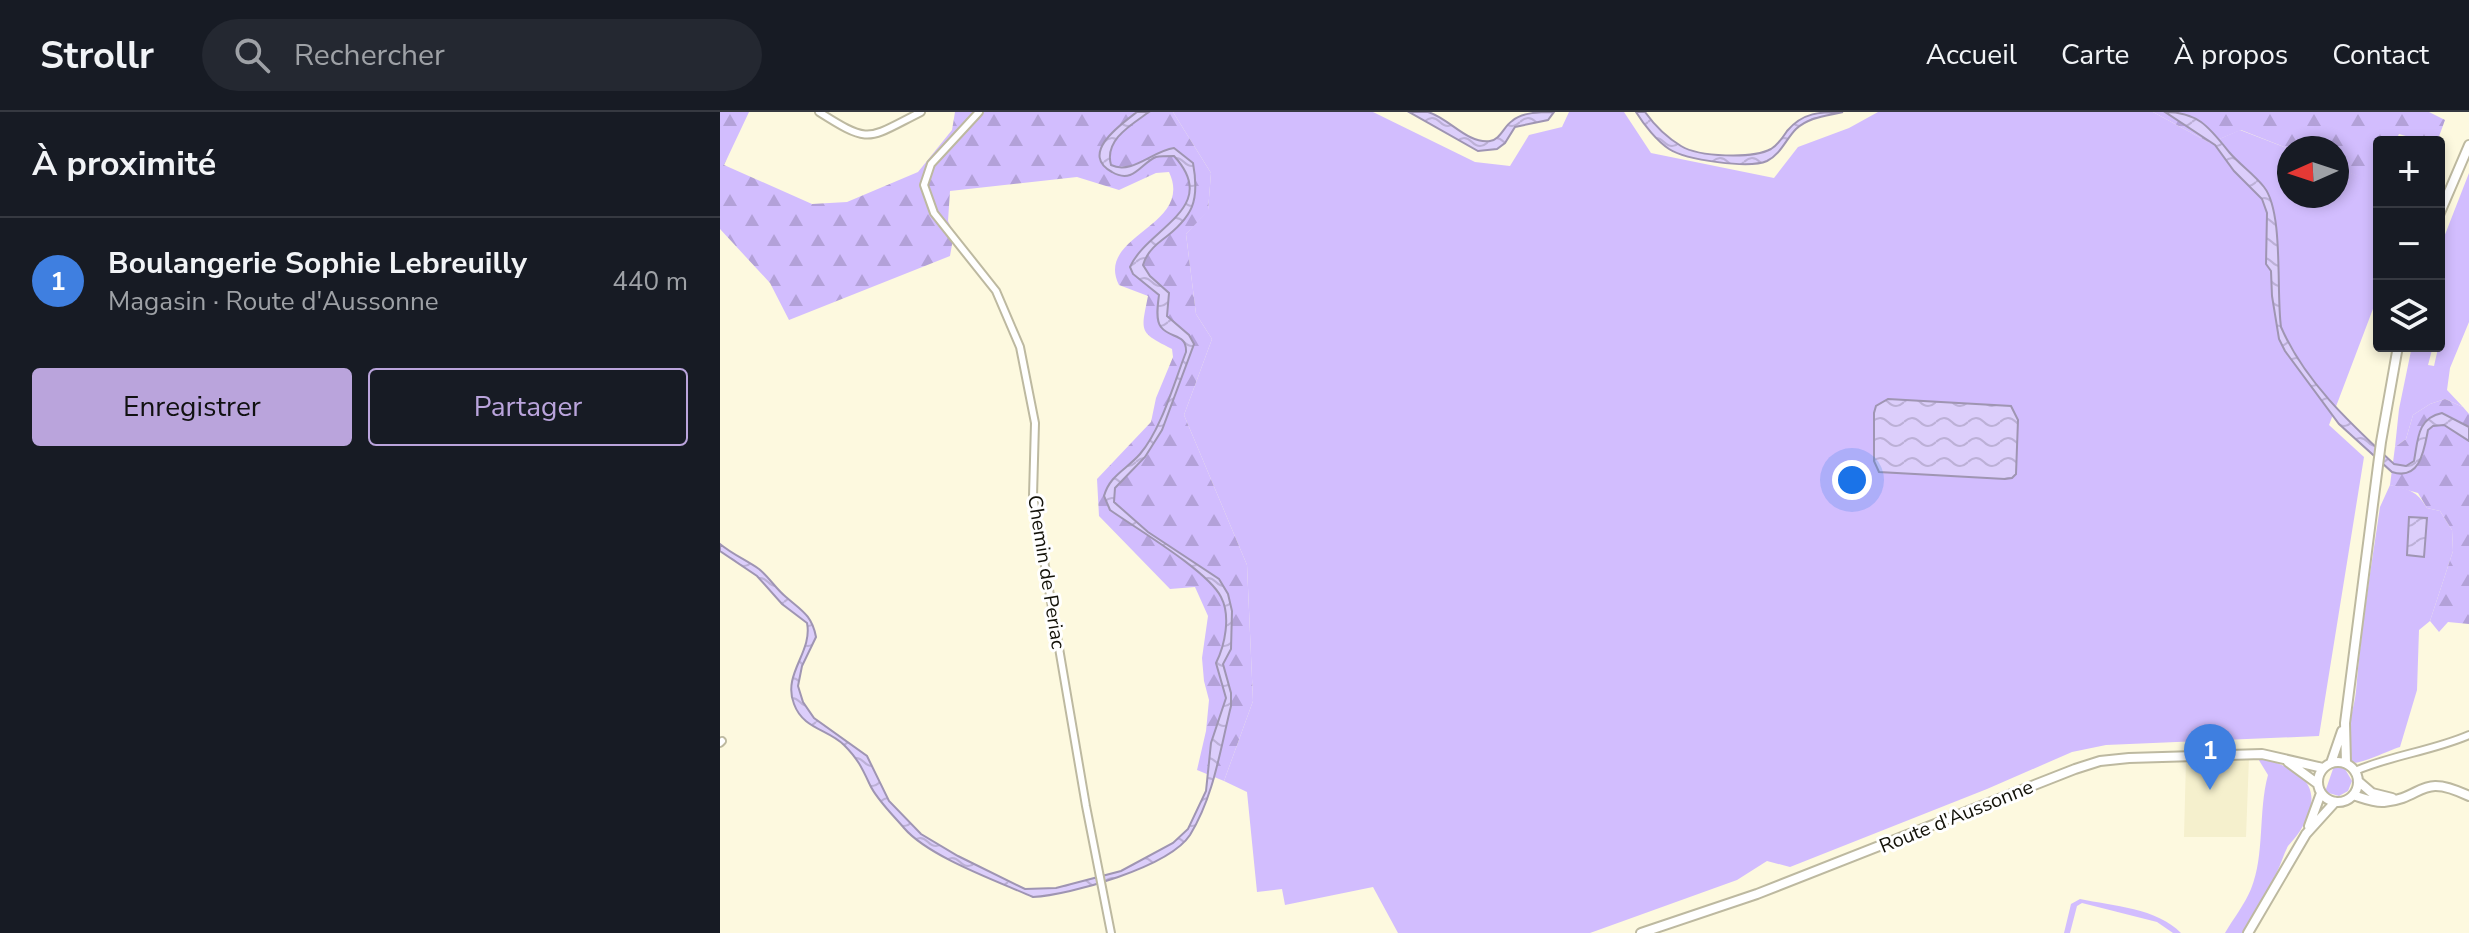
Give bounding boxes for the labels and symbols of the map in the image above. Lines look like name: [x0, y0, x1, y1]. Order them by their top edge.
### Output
north arrow: [2277, 136, 2349, 208]
your location: [1832, 460, 1872, 500]
street label: Chemin de Periac: [1021, 493, 1072, 651]
pin: 1: [2184, 724, 2236, 790]
street label: Route d'Aussonne: [1875, 773, 2037, 860]

